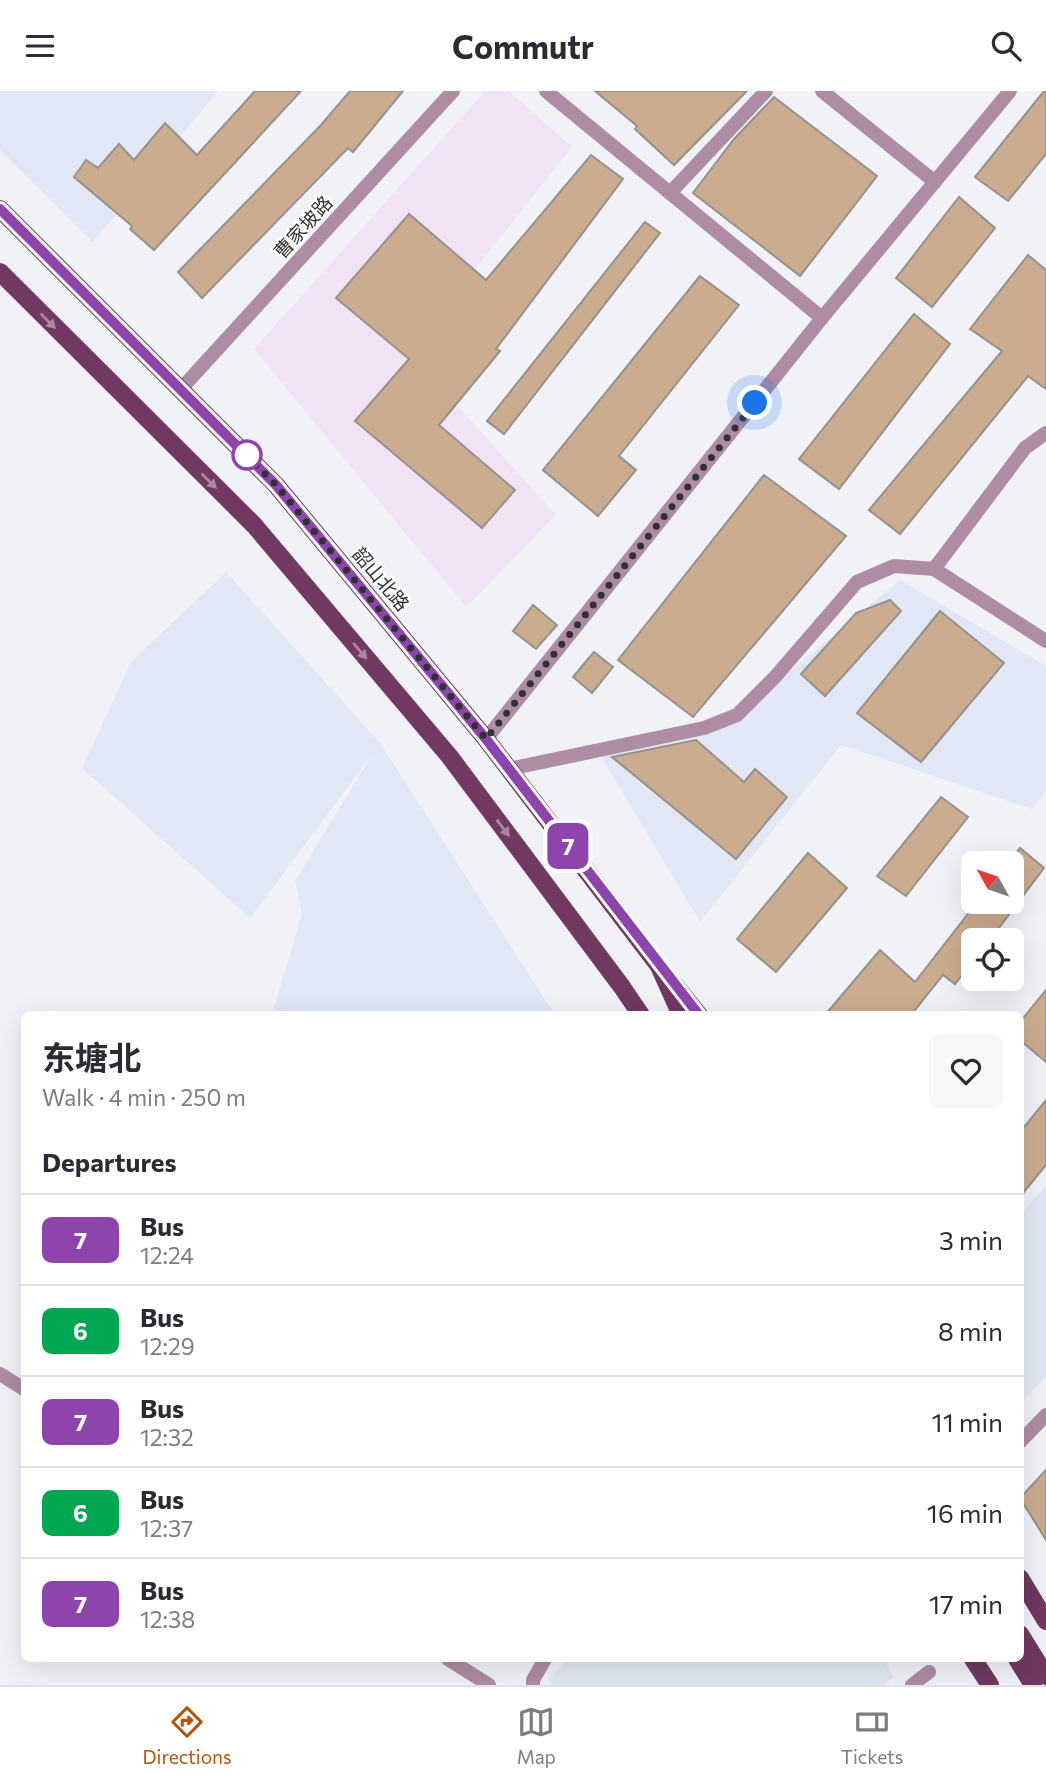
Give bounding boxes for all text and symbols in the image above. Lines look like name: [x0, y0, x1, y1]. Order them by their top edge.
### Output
text: Commutr: [452, 26, 594, 66]
icon: menu: [21, 27, 59, 65]
icon: search: [987, 27, 1025, 65]
street label: 曹家坡路: [269, 191, 337, 263]
one-way arrow: [40, 313, 56, 329]
your location: [737, 385, 772, 420]
unlabelled marker: [232, 440, 262, 470]
one-way arrow: [201, 473, 218, 490]
street label: 韶山北路: [348, 542, 415, 615]
one-way arrow: [352, 643, 367, 660]
one-way arrow: [496, 819, 510, 837]
line badge: 7: [545, 823, 591, 869]
text: 7: [561, 831, 575, 860]
north arrow: [961, 851, 1024, 913]
map controls: [961, 851, 1024, 991]
button: locate: [961, 928, 1024, 991]
button: heart: [929, 1034, 1003, 1108]
text: 东塘北: [42, 1036, 141, 1077]
text: Walk · 4 min · 250 m: [42, 1083, 246, 1111]
text: Departures: [42, 1146, 177, 1177]
text: Bus: [140, 1210, 184, 1241]
text: 3 min: [939, 1224, 1003, 1255]
text: 7: [74, 1225, 87, 1254]
text: 12:24: [140, 1241, 194, 1269]
text: Bus: [140, 1301, 184, 1332]
text: 8 min: [938, 1315, 1003, 1346]
text: 6: [73, 1316, 88, 1345]
text: 12:29: [140, 1332, 195, 1360]
text: Bus: [140, 1392, 184, 1423]
text: 11 min: [932, 1406, 1003, 1437]
text: 7: [74, 1407, 87, 1436]
text: 12:32: [140, 1423, 194, 1451]
text: Bus: [140, 1483, 184, 1514]
text: 16 min: [927, 1497, 1003, 1528]
text: 6: [73, 1498, 88, 1527]
text: 12:37: [140, 1514, 193, 1542]
text: Bus: [140, 1574, 184, 1605]
text: 17 min: [929, 1588, 1003, 1619]
text: 7: [74, 1589, 87, 1618]
text: 12:38: [140, 1605, 195, 1633]
tab: Directions: [143, 1703, 232, 1768]
tab: Map: [517, 1703, 556, 1768]
tab: Tickets: [841, 1703, 903, 1768]

